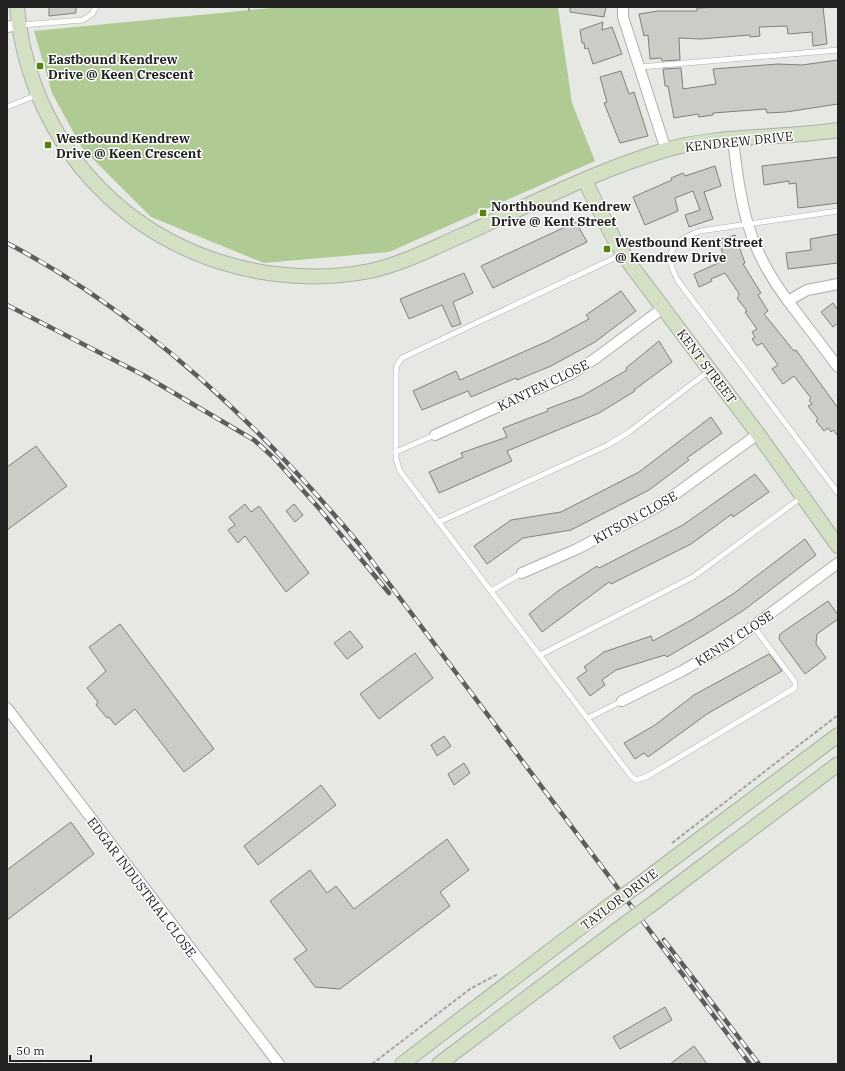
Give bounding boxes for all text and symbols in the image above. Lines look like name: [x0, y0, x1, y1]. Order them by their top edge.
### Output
place label: Eastbound Kendrew Drive @ Keen Crescent: [48, 51, 193, 83]
marker: Eastbound Kendrew Drive @ Keen Crescent: [35, 61, 45, 71]
street label: KENDREW DRIVE: [684, 127, 794, 156]
place label: Westbound Kendrew Drive @ Keen Crescent: [56, 130, 201, 162]
marker: Westbound Kendrew Drive @ Keen Crescent: [43, 140, 53, 150]
place label: Northbound Kendrew Drive @ Kent Street: [491, 198, 632, 230]
marker: Northbound Kendrew Drive @ Kent Street: [478, 208, 488, 218]
place label: Westbound Kent Street @ Kendrew Drive: [615, 234, 763, 266]
marker: Westbound Kent Street @ Kendrew Drive: [602, 244, 612, 254]
street label: KENT STREET: [673, 326, 740, 407]
street label: KANTEN CLOSE: [495, 356, 592, 415]
street label: KITSON CLOSE: [590, 487, 680, 548]
street label: KENNY CLOSE: [692, 607, 777, 670]
street label: EDGAR INDUSTRIAL CLOSE: [83, 814, 200, 961]
street label: TAYLOR DRIVE: [577, 865, 661, 934]
scale bar: [10, 1037, 91, 1063]
text: 50 m: [16, 1043, 45, 1058]

